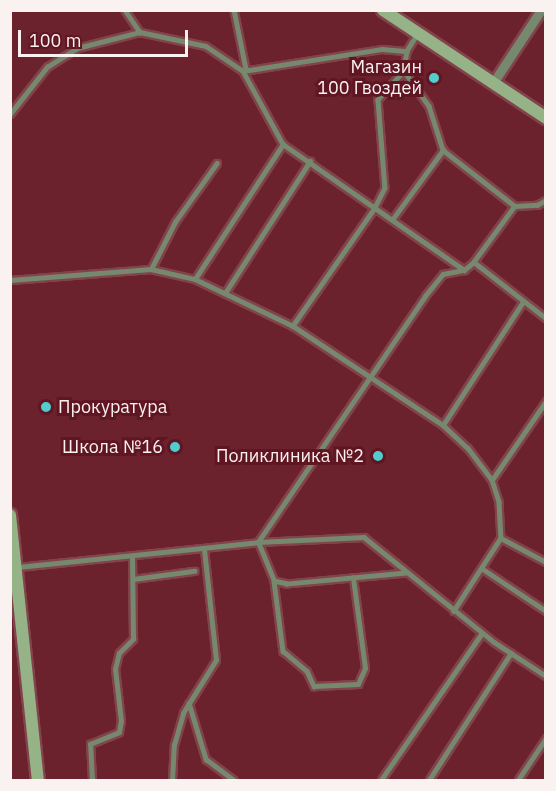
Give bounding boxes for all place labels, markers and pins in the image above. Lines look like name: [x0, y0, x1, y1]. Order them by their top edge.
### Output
place label: Магазин 100 Гвоздей: [317, 57, 422, 100]
marker: Магазин 100 Гвоздей: [427, 71, 441, 85]
place label: Прокуратура: [58, 396, 167, 418]
marker: Прокуратура: [39, 400, 53, 414]
place label: Школа №16: [62, 436, 163, 458]
marker: Школа №16: [168, 440, 182, 454]
place label: Поликлиника №2: [216, 445, 364, 467]
marker: Поликлиника №2: [369, 447, 387, 465]

